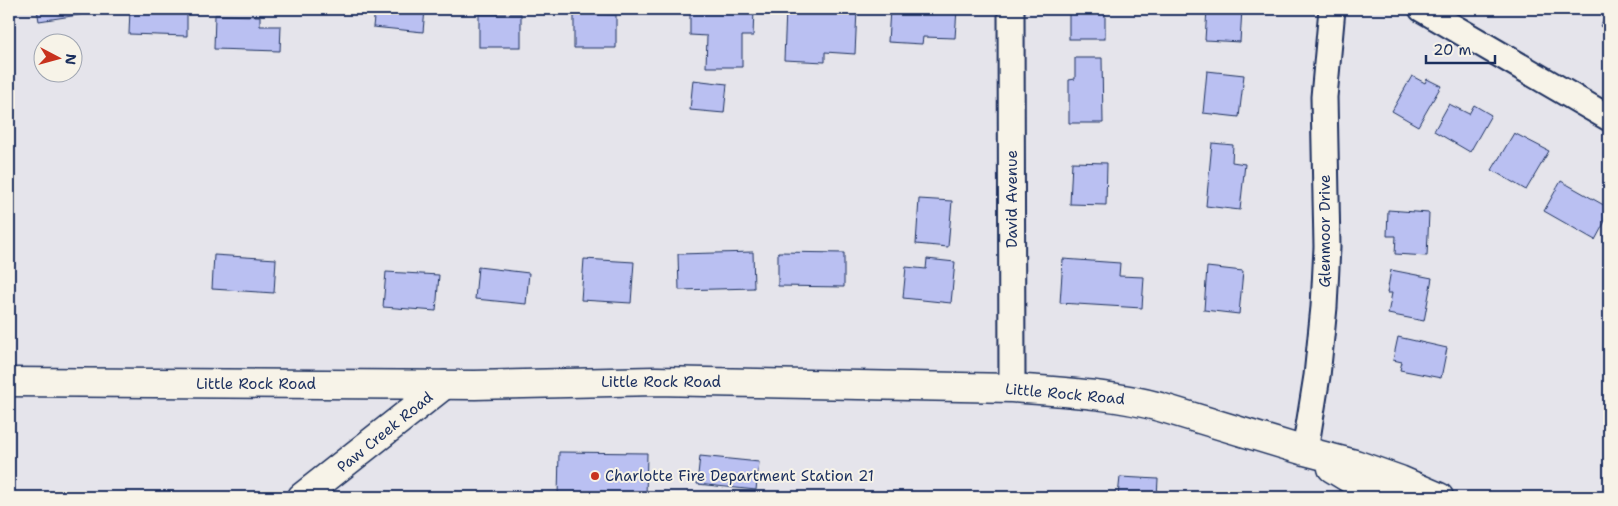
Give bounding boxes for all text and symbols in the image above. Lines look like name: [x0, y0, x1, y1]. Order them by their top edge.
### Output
north arrow: [32, 32, 82, 82]
scale bar: [1426, 32, 1494, 64]
text: 20 m: [1433, 40, 1472, 60]
text: N: [61, 53, 80, 66]
street label: David Avenue: [1002, 150, 1022, 248]
street label: Glenmoor Drive: [1315, 174, 1335, 288]
street label: Little Rock Road: [601, 372, 722, 392]
street label: Little Rock Road: [196, 374, 317, 394]
street label: Little Rock Road: [1004, 379, 1126, 409]
street label: Paw Creek Road: [333, 387, 438, 477]
place label: Charlotte Fire Department Station 21: [605, 466, 874, 486]
marker: Charlotte Fire Department Station 21: [589, 470, 601, 482]

